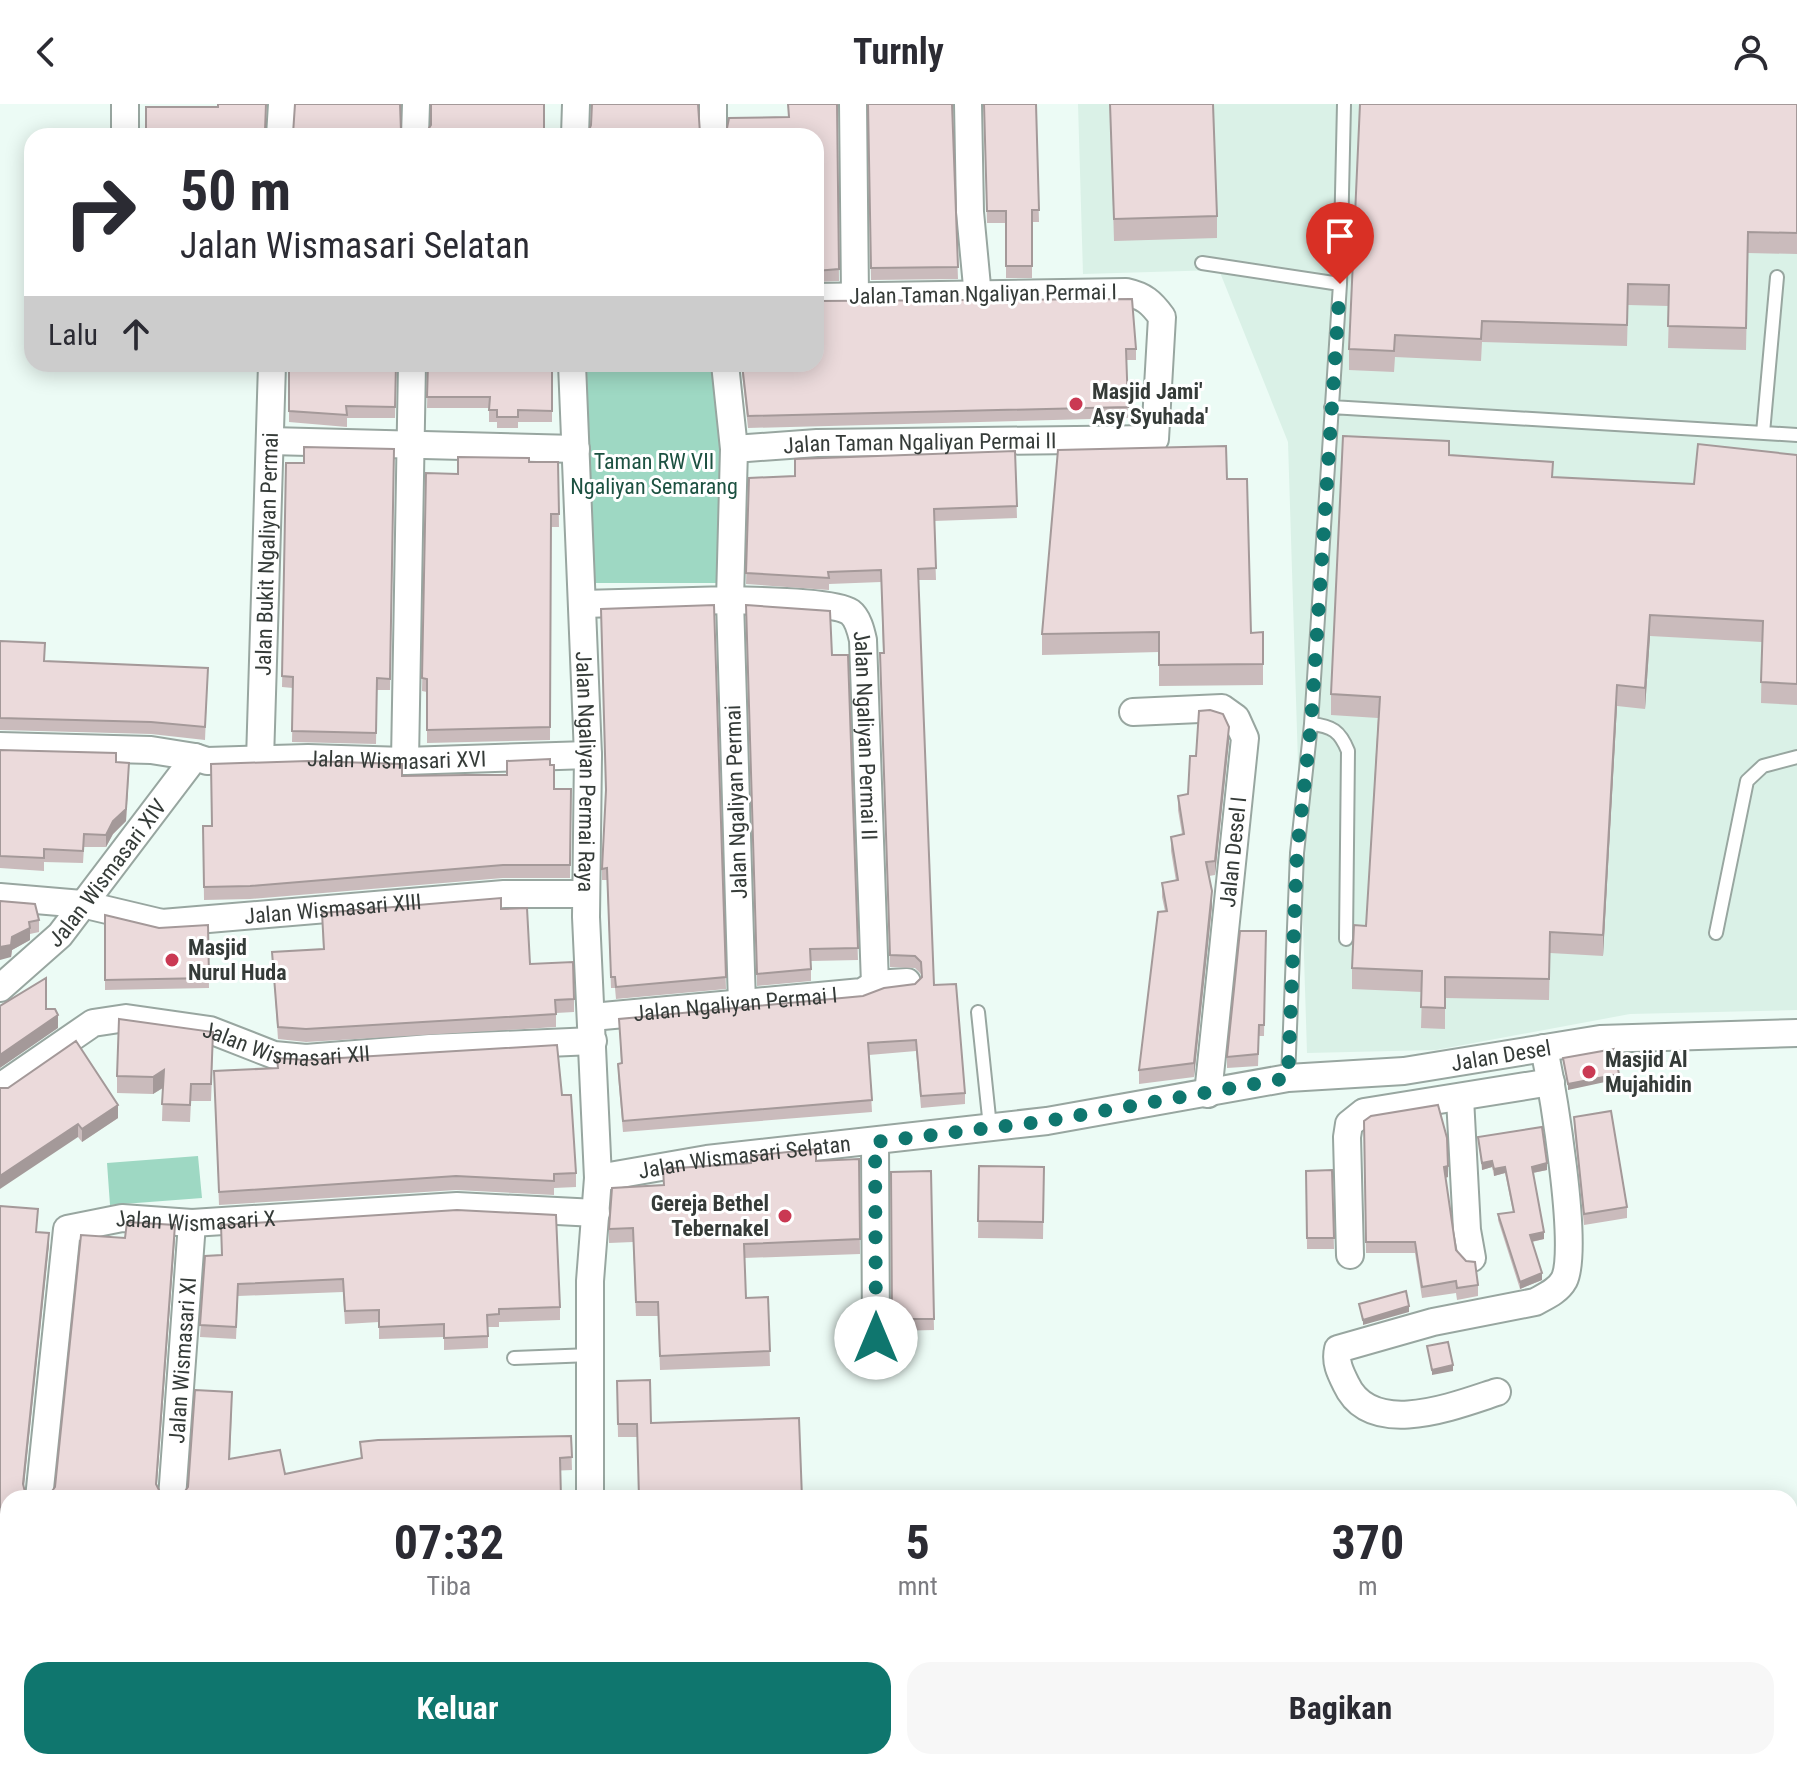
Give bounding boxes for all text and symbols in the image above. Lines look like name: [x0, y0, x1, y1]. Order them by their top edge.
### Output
icon: back: [24, 30, 68, 74]
icon: person: [1729, 30, 1773, 74]
text: Turnly: [853, 31, 944, 73]
text: 50 m: [180, 158, 291, 224]
icon: right: [48, 160, 152, 264]
pin: [1306, 202, 1374, 284]
icon: arrive: [1318, 214, 1362, 258]
text: Jalan Wismasari Selatan: [180, 225, 530, 267]
street label: Jalan Taman Ngaliyan Permai I: [849, 279, 1117, 309]
icon: ahead: [114, 312, 158, 356]
text: Lalu: [48, 317, 98, 352]
place label: Masjid Jami' Asy Syuhada': [1092, 379, 1208, 429]
marker: Masjid Jami' Asy Syuhada': [1067, 395, 1085, 413]
street label: Jalan Taman Ngaliyan Permai II: [782, 428, 1057, 458]
street label: Jalan Bukit Ngaliyan Permai: [250, 432, 282, 676]
park label: Taman RW VII Ngaliyan Semarang: [570, 449, 738, 499]
street label: Jalan Ngaliyan Permai II: [849, 627, 882, 841]
street label: Jalan Ngaliyan Permai Raya: [571, 651, 601, 892]
street label: Jalan Ngaliyan Permai: [720, 705, 752, 899]
street label: Jalan Wismasari XVI: [307, 745, 487, 774]
street label: Jalan Wismasari XIV: [43, 794, 171, 952]
street label: Jalan Desel I: [1215, 795, 1251, 909]
street label: Jalan Wismasari XIII: [243, 889, 422, 928]
place label: Masjid Nurul Huda: [188, 935, 287, 985]
marker: Masjid Nurul Huda: [163, 951, 181, 969]
street label: Jalan Ngaliyan Permai I: [632, 982, 839, 1026]
street label: Jalan Wismasari XII: [201, 1017, 371, 1071]
street label: Jalan Desel: [1449, 1035, 1553, 1076]
place label: Masjid Al Mujahidin: [1605, 1047, 1692, 1097]
marker: Masjid Al Mujahidin: [1580, 1063, 1598, 1081]
street label: Jalan Wismasari Selatan: [636, 1131, 852, 1183]
place label: Gereja Bethel Tebernakel: [651, 1191, 769, 1241]
street label: Jalan Wismasari X: [113, 1205, 276, 1236]
marker: Gereja Bethel Tebernakel: [776, 1207, 794, 1225]
street label: Jalan Wismasari XI: [164, 1276, 201, 1444]
position arrow: [834, 1296, 918, 1380]
text: 07:32: [394, 1514, 504, 1571]
text: 5: [906, 1514, 930, 1571]
text: 370: [1331, 1514, 1404, 1571]
text: Tiba: [426, 1571, 471, 1601]
text: mnt: [898, 1571, 938, 1601]
text: m: [1358, 1571, 1378, 1601]
button: Keluar: [24, 1662, 891, 1754]
button: Bagikan: [907, 1662, 1774, 1754]

